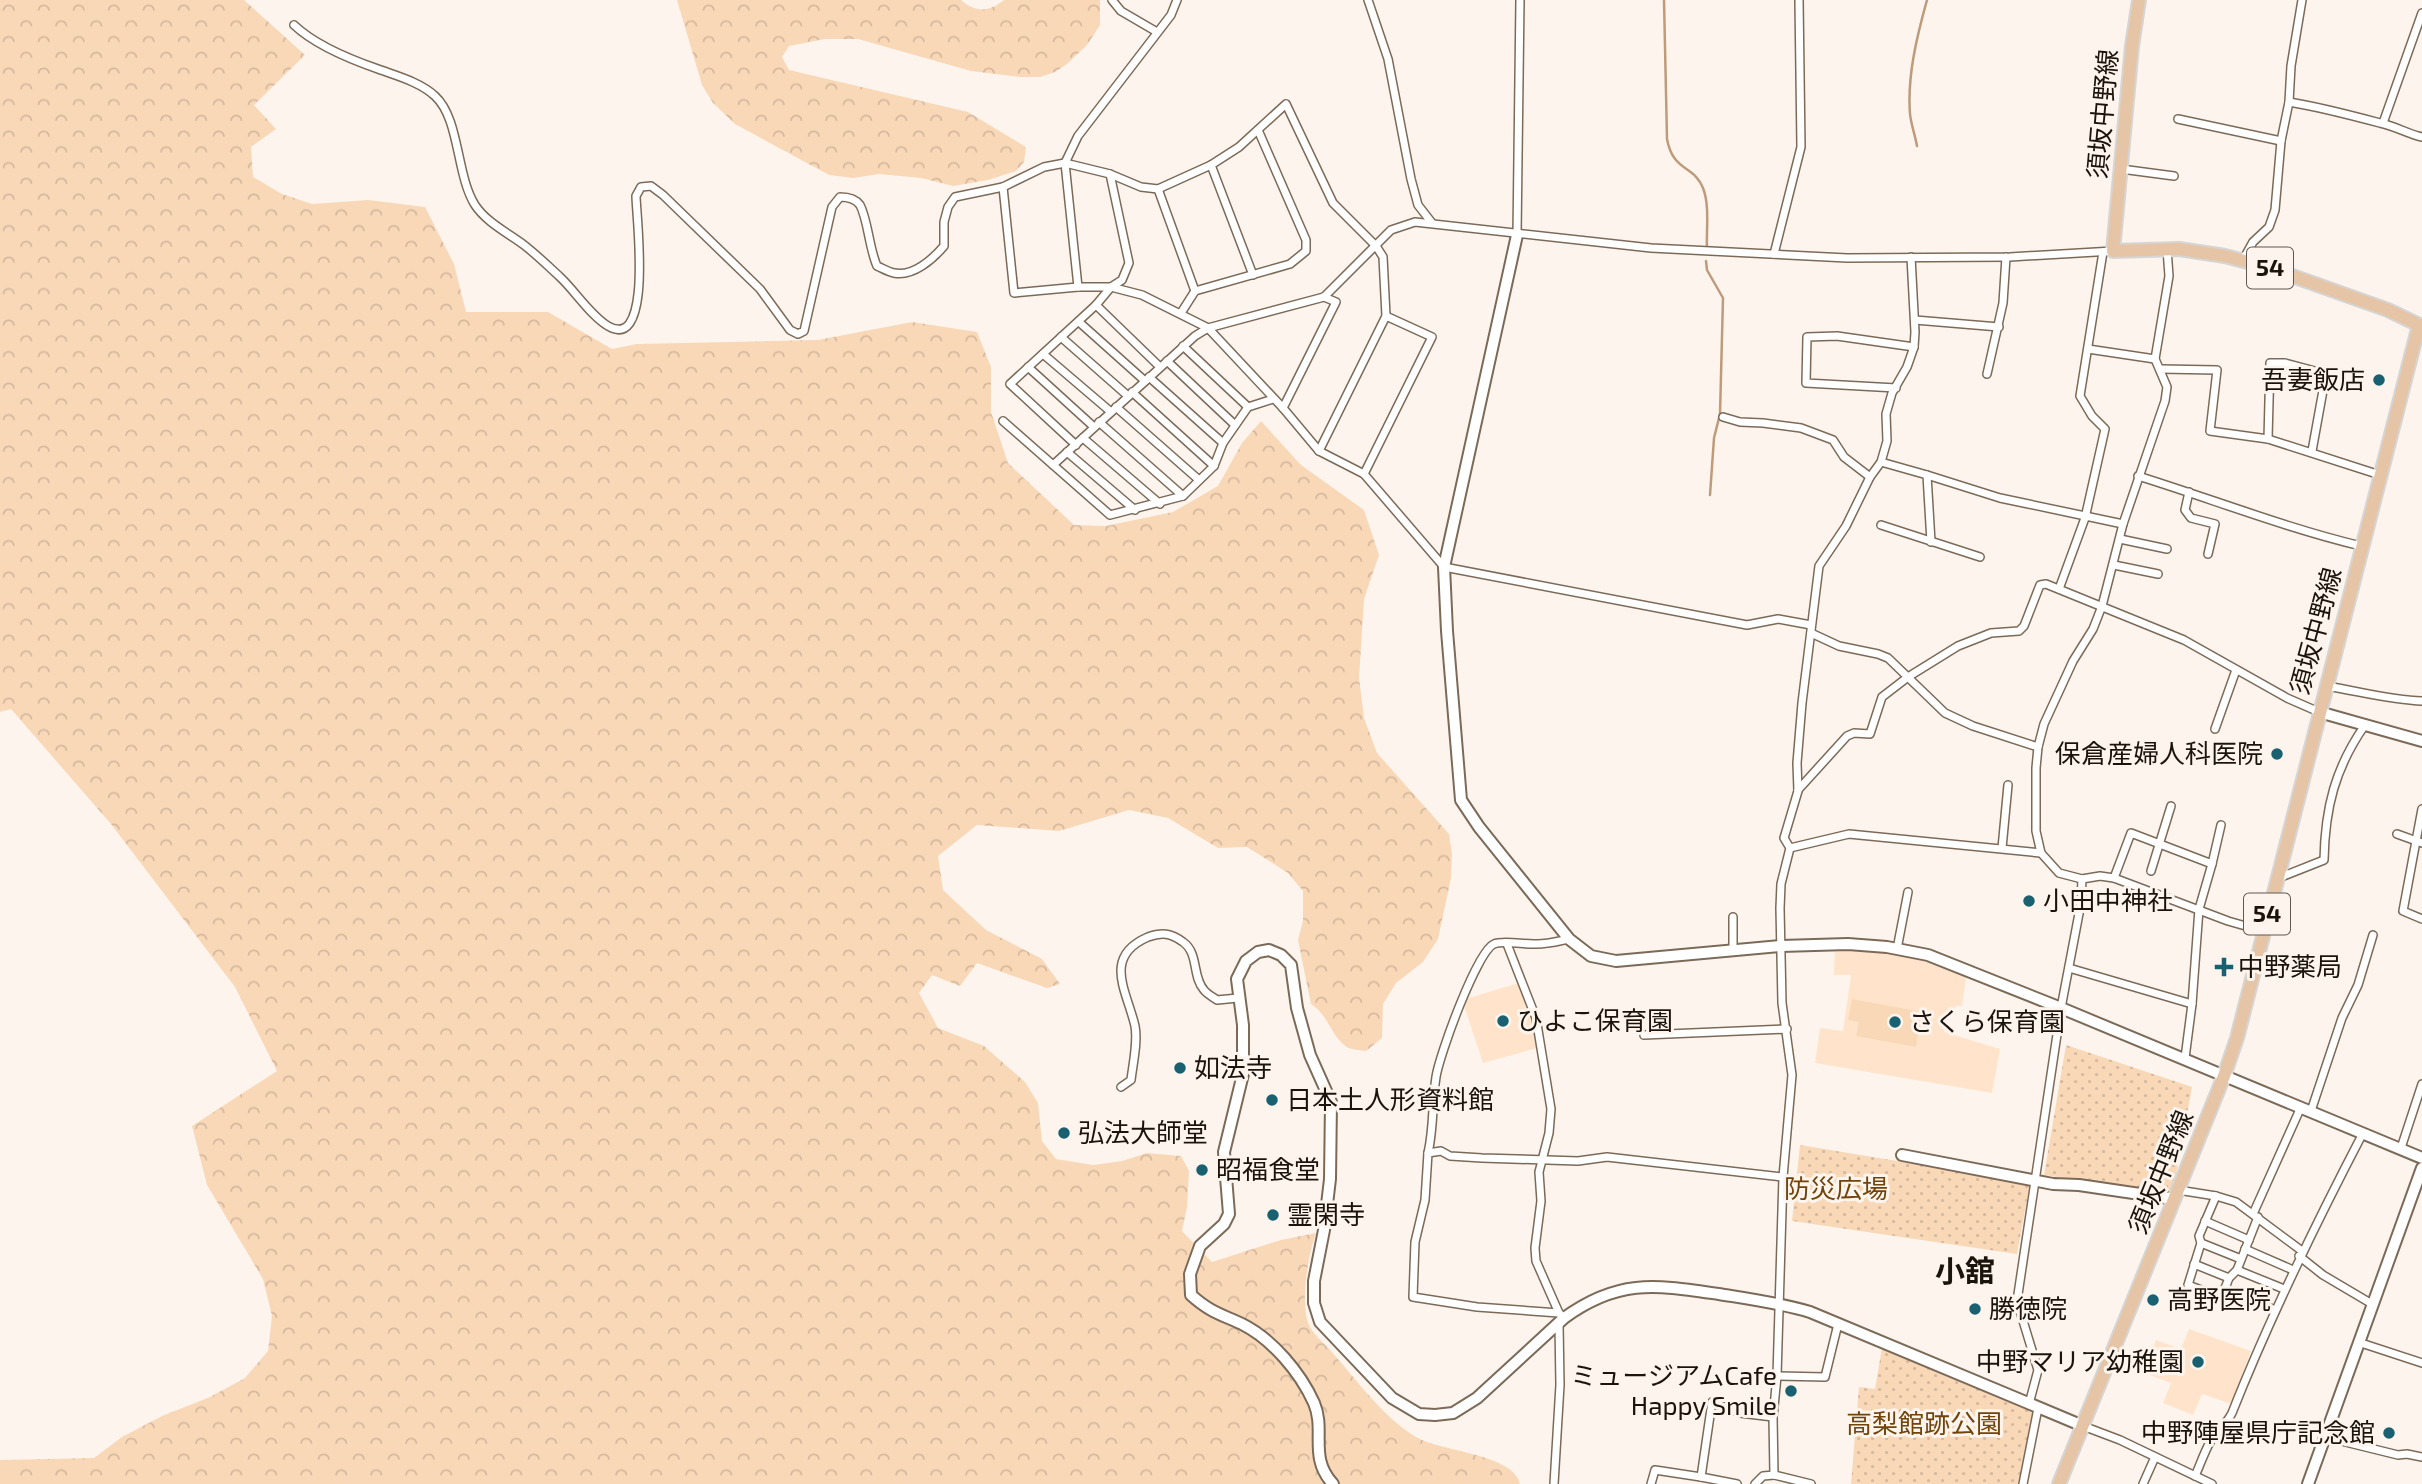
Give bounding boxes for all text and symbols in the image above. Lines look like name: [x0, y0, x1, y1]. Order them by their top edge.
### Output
street label: 須坂中野線: [2080, 48, 2123, 180]
road number: 54: [2247, 247, 2293, 288]
place label: 吾妻飯店: [2261, 363, 2365, 394]
marker: 吾妻飯店: [2371, 372, 2387, 388]
street label: 須坂中野線: [2283, 564, 2346, 697]
place label: 保倉産婦人科医院: [2055, 737, 2263, 768]
marker: 保倉産婦人科医院: [2269, 746, 2285, 762]
place label: 小田中神社: [2043, 884, 2173, 915]
marker: 小田中神社: [2021, 893, 2037, 909]
road number: 54: [2244, 894, 2290, 934]
place label: 中野薬局: [2238, 950, 2342, 981]
marker: 中野薬局: [2216, 959, 2232, 975]
place label: ひよこ保育園: [1517, 1004, 1673, 1035]
place label: さくら保育園: [1909, 1005, 2065, 1036]
marker: ひよこ保育園: [1495, 1013, 1511, 1029]
marker: さくら保育園: [1887, 1014, 1903, 1030]
place label: 如法寺: [1194, 1051, 1272, 1082]
marker: 如法寺: [1172, 1060, 1188, 1076]
place label: 日本土人形資料館: [1286, 1083, 1494, 1114]
marker: 日本土人形資料館: [1264, 1092, 1280, 1108]
street label: 須坂中野線: [2121, 1105, 2198, 1238]
place label: 弘法大師堂: [1078, 1116, 1208, 1147]
marker: 弘法大師堂: [1056, 1125, 1072, 1141]
place label: 昭福食堂: [1216, 1153, 1320, 1184]
marker: 昭福食堂: [1194, 1162, 1210, 1178]
park label: 防災広場: [1784, 1172, 1888, 1203]
place label: 霊閑寺: [1287, 1198, 1365, 1229]
marker: 霊閑寺: [1265, 1207, 1281, 1223]
district label: 小舘: [1935, 1252, 1995, 1288]
place label: 高野医院: [2167, 1283, 2271, 1314]
place label: 勝徳院: [1989, 1292, 2067, 1323]
marker: 高野医院: [2145, 1292, 2161, 1308]
marker: 勝徳院: [1967, 1301, 1983, 1317]
place label: 中野マリア幼稚園: [1976, 1345, 2184, 1376]
marker: 中野マリア幼稚園: [2190, 1354, 2206, 1370]
place label: ミュージアムCafe Happy Smile: [1571, 1359, 1777, 1420]
marker: ミュージアムCafe Happy Smile: [1783, 1383, 1799, 1399]
park label: 高梨館跡公園: [1846, 1407, 2002, 1438]
place label: 中野陣屋県庁記念館: [2141, 1416, 2375, 1447]
marker: 中野陣屋県庁記念館: [2381, 1425, 2397, 1441]

